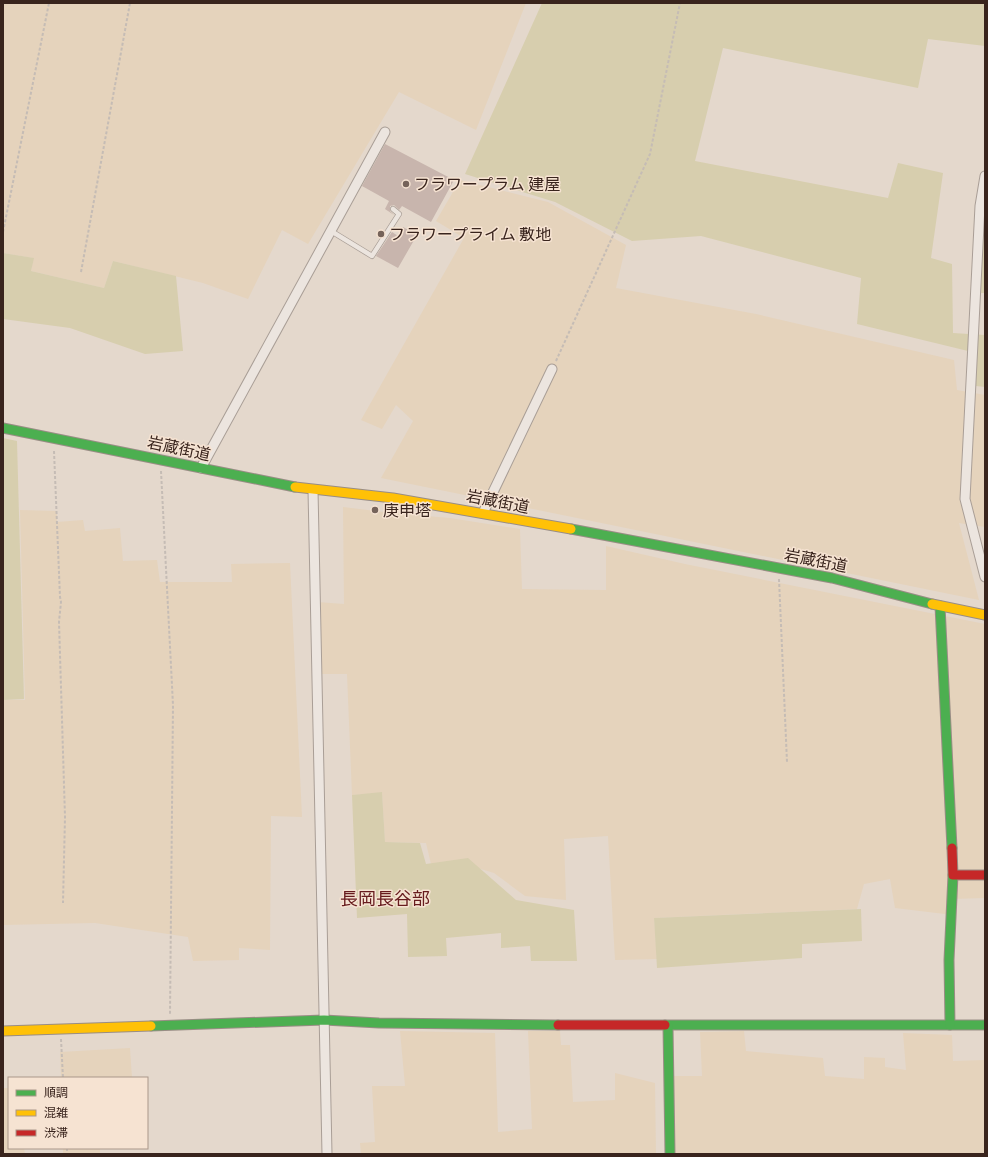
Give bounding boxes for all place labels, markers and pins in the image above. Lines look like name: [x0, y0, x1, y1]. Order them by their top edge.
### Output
place label: フラワープラム 建屋: [414, 175, 560, 194]
marker: フラワープラム 建屋: [401, 179, 411, 189]
place label: フラワープライム 敷地: [389, 225, 551, 244]
marker: フラワープライム 敷地: [376, 229, 386, 239]
place label: 庚申塔: [383, 501, 431, 520]
marker: 庚申塔: [370, 505, 380, 515]

